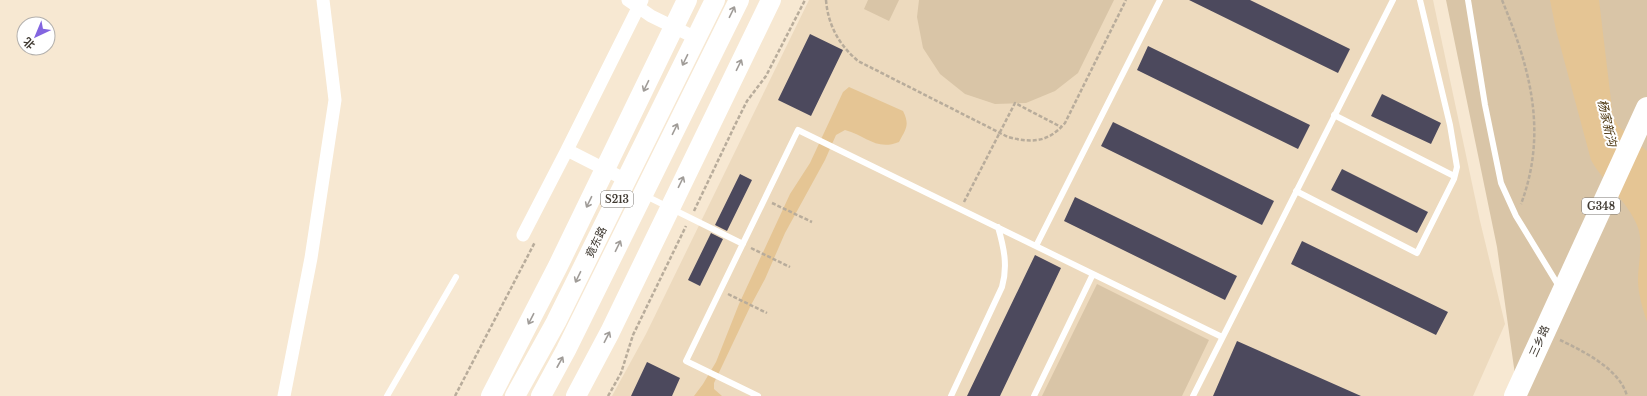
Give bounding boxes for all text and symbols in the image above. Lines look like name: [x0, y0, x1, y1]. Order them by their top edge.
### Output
one-way arrow: [729, 7, 737, 19]
north arrow: [16, 16, 56, 56]
text: 北: [20, 34, 38, 52]
one-way arrow: [681, 54, 688, 66]
one-way arrow: [736, 59, 743, 71]
one-way arrow: [642, 79, 649, 91]
water label: 杨家新沟: [1595, 98, 1621, 150]
one-way arrow: [672, 123, 679, 135]
one-way arrow: [678, 176, 685, 188]
road number: S213: [601, 191, 633, 207]
one-way arrow: [585, 196, 592, 208]
road number: G348: [1582, 198, 1620, 214]
street label: 竟东路: [582, 224, 610, 260]
one-way arrow: [615, 240, 622, 252]
one-way arrow: [574, 271, 581, 283]
one-way arrow: [527, 313, 534, 325]
street label: 三乡路: [1526, 323, 1552, 359]
one-way arrow: [604, 331, 611, 343]
one-way arrow: [556, 356, 564, 368]

